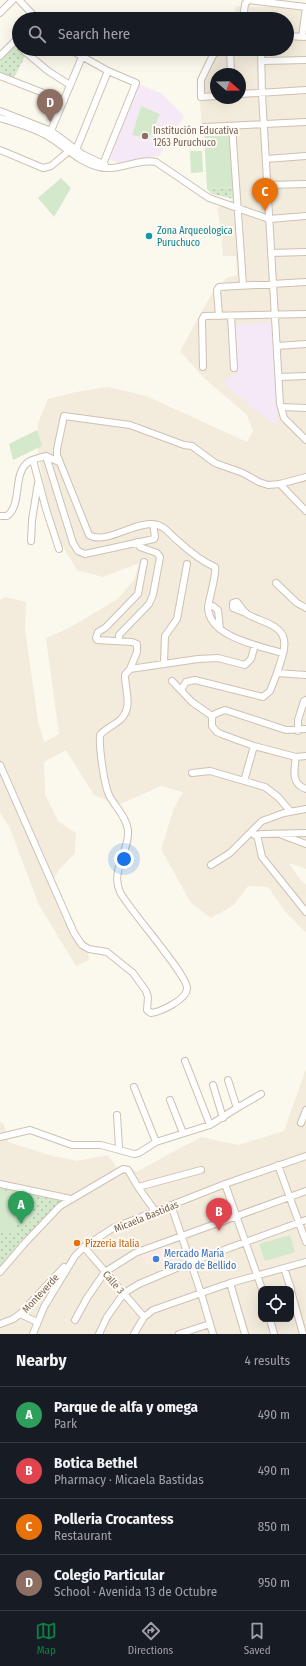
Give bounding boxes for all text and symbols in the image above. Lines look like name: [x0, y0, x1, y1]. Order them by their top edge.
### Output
search box: [12, 12, 294, 56]
icon: search: [26, 23, 48, 45]
text: Search here: [58, 25, 130, 43]
north arrow: [210, 68, 246, 104]
pin: D: [37, 89, 63, 122]
place label: Institución Educativa 1263 Puruchuco: [153, 125, 238, 149]
marker: Institución Educativa 1263 Puruchuco: [140, 131, 150, 141]
pin: C: [252, 178, 278, 211]
place label: Zona Arqueologica Puruchuco: [157, 225, 233, 249]
marker: Zona Arqueologica Puruchuco: [144, 231, 154, 241]
your location: [114, 849, 134, 869]
pin: A: [8, 1191, 34, 1224]
pin: B: [206, 1198, 232, 1231]
street label: Micaela Bastidas: [112, 1199, 180, 1235]
marker: Pizzeria Italia: [72, 1238, 82, 1248]
place label: Pizzeria Italia: [85, 1238, 140, 1250]
place label: Mercado María Parado de Bellido: [164, 1247, 236, 1272]
marker: Mercado María Parado de Bellido: [151, 1254, 161, 1264]
street label: Calle 3: [100, 1269, 127, 1297]
street label: Monteverde: [20, 1272, 62, 1316]
map controls: [258, 1286, 294, 1322]
button: locate: [258, 1286, 294, 1322]
text: Nearby: [16, 1350, 67, 1371]
text: 4 results: [244, 1353, 290, 1368]
text: Parque de alfa y omega: [54, 1398, 198, 1416]
text: A: [25, 1407, 33, 1422]
text: 490 m: [258, 1407, 290, 1422]
text: Park: [54, 1416, 77, 1431]
text: Botica Bethel: [54, 1454, 137, 1472]
text: B: [25, 1463, 33, 1478]
text: 490 m: [258, 1463, 290, 1478]
text: Pharmacy · Micaela Bastidas: [54, 1472, 204, 1487]
text: Polleria Crocantess: [54, 1510, 174, 1528]
text: C: [26, 1519, 32, 1534]
text: 850 m: [258, 1519, 290, 1534]
text: Restaurant: [54, 1528, 112, 1543]
text: Colegio Particular: [54, 1566, 164, 1584]
text: D: [25, 1575, 33, 1590]
text: 950 m: [258, 1575, 290, 1590]
text: School · Avenida 13 de Octubre: [54, 1584, 217, 1599]
tab: Map: [35, 1620, 57, 1657]
tab: Directions: [128, 1620, 173, 1657]
tab: Saved: [244, 1620, 271, 1657]

